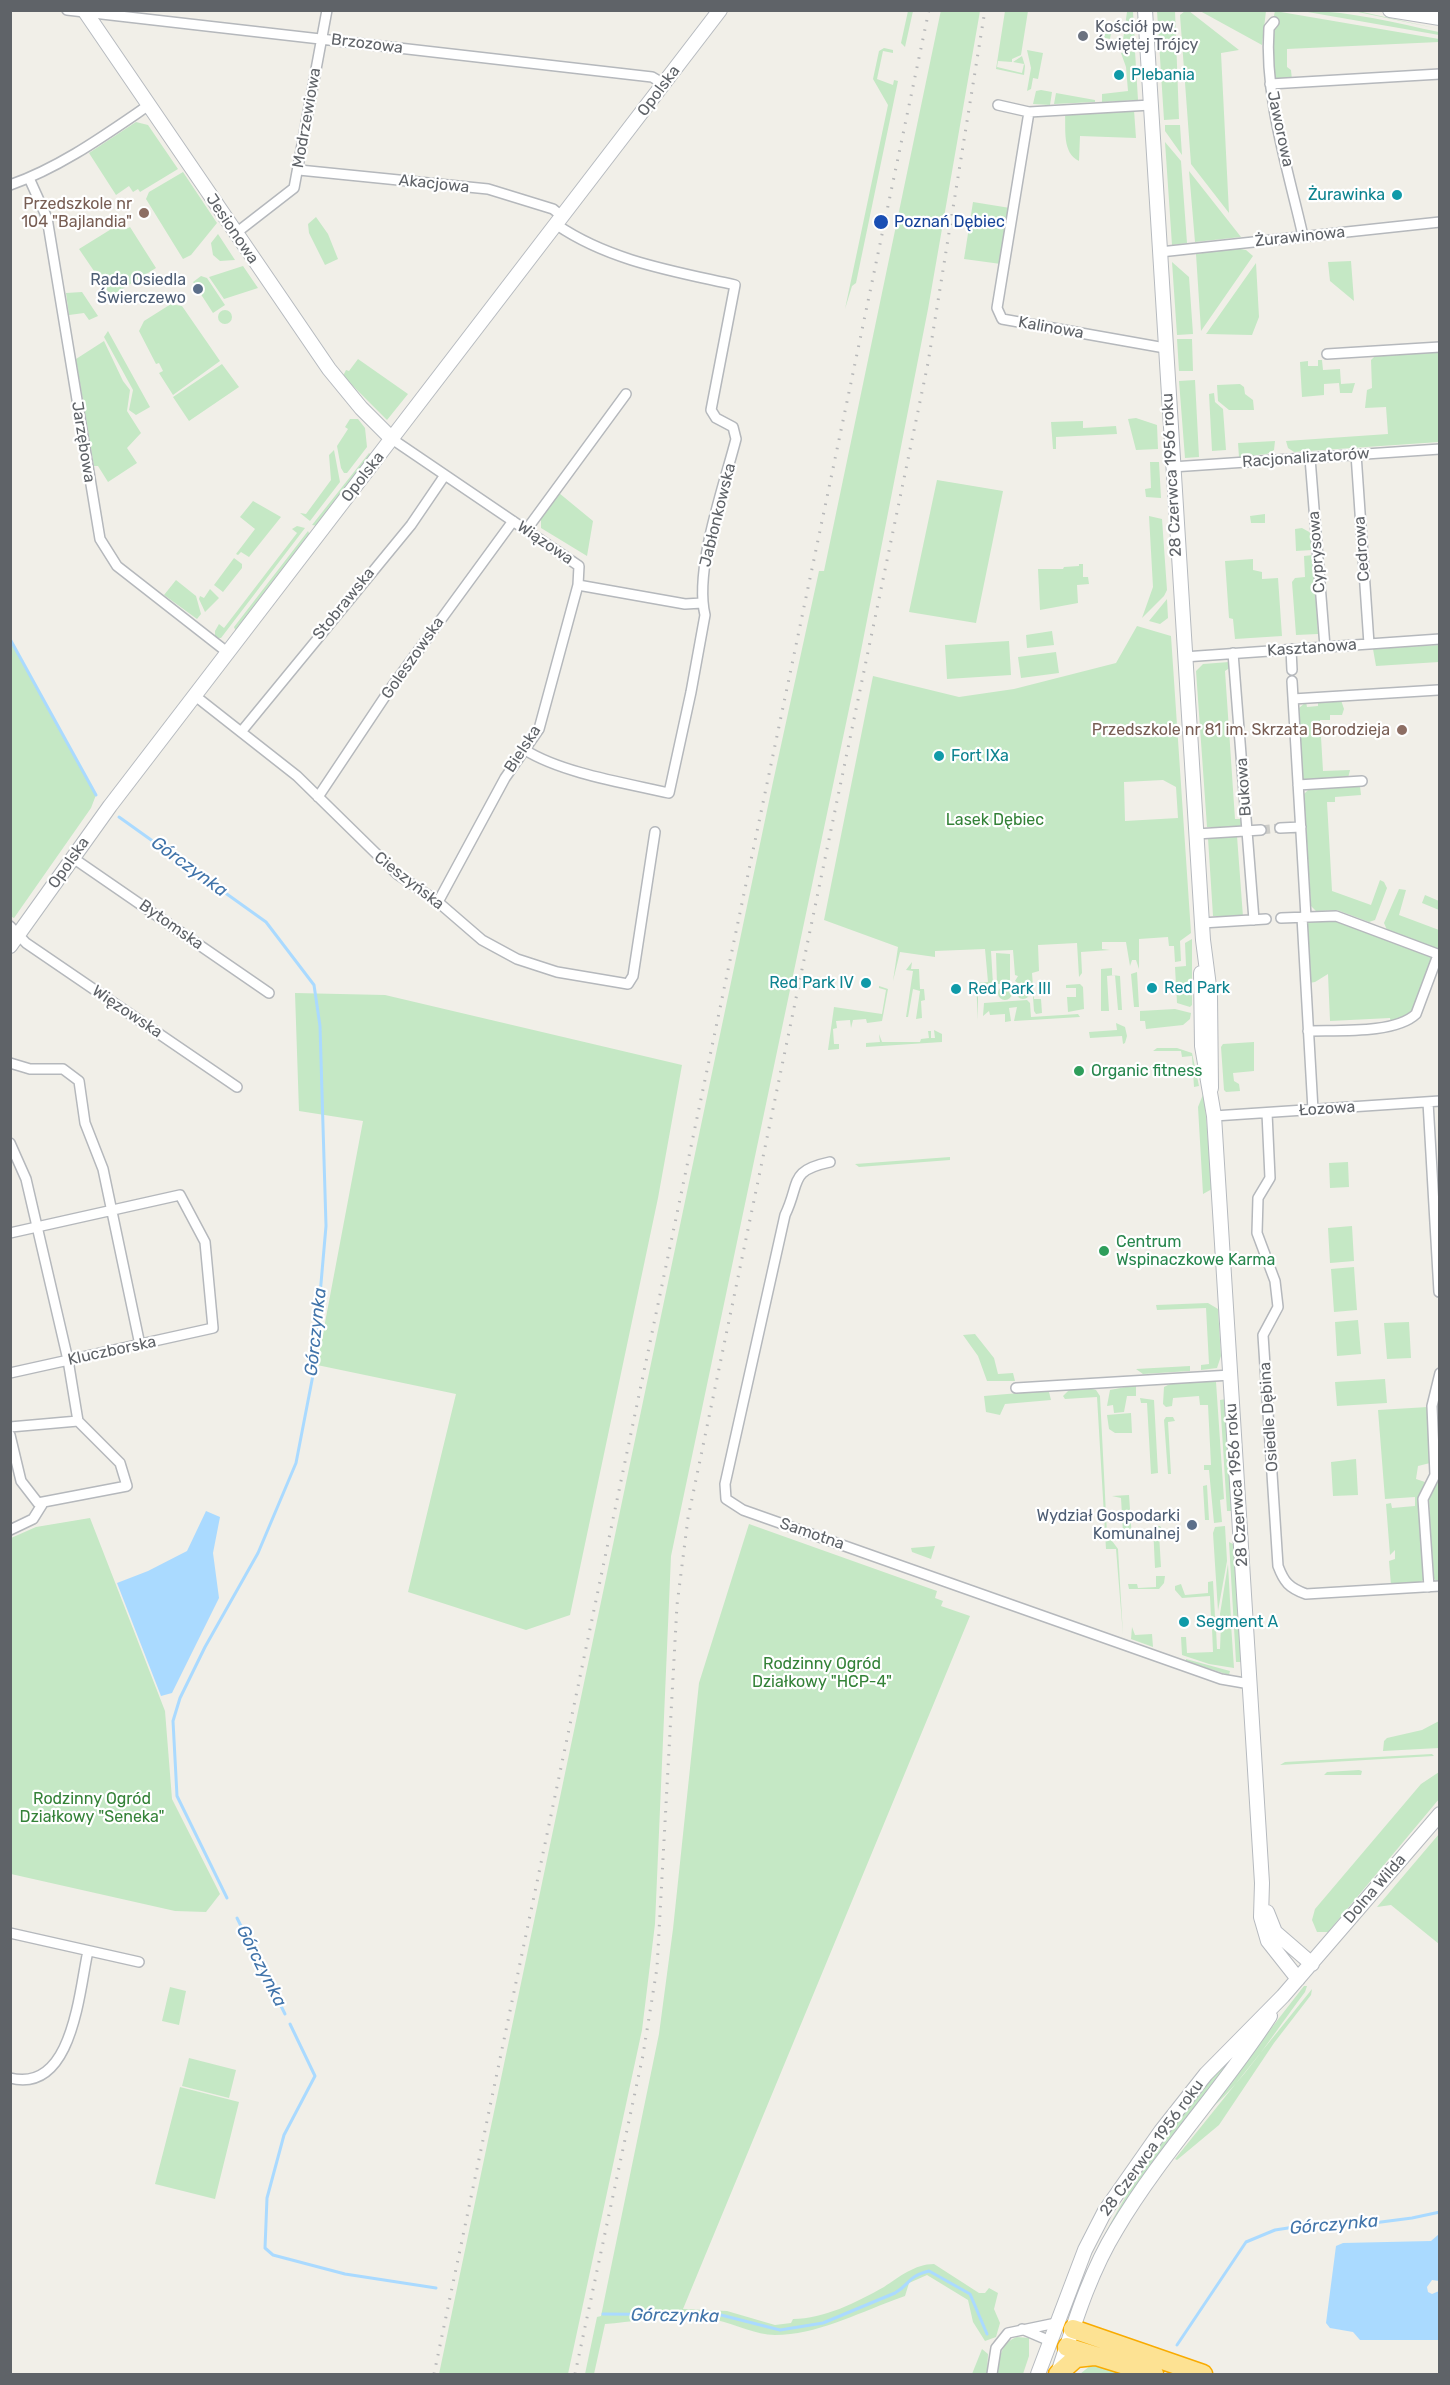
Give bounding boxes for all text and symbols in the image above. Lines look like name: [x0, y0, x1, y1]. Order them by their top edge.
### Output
place label: Kościół pw. Świętej Trójcy: [1095, 17, 1198, 55]
marker: Kościół pw. Świętej Trójcy: [1076, 29, 1090, 43]
street label: Brzozowa: [330, 30, 404, 58]
street label: Opolska: [634, 62, 684, 120]
place label: Plebania: [1131, 65, 1195, 85]
street label: Modrzewiowa: [289, 66, 325, 170]
marker: Plebania: [1112, 68, 1126, 82]
street label: Jaworowa: [1263, 89, 1297, 169]
street label: Akacjowa: [398, 171, 470, 197]
place label: Żurawinka: [1308, 185, 1385, 205]
marker: Żurawinka: [1390, 188, 1404, 202]
street label: Jesionowa: [202, 190, 262, 268]
place label: Przedszkole nr 104 "Bajlandia": [21, 194, 132, 232]
marker: Przedszkole nr 104 "Bajlandia": [137, 206, 151, 220]
place label: Poznań Dębiec: [894, 212, 1005, 232]
marker: Poznań Dębiec: [872, 213, 890, 231]
street label: Żurawinowa: [1254, 223, 1346, 251]
place label: Rada Osiedla Świerczewo: [90, 270, 186, 308]
marker: Rada Osiedla Świerczewo: [191, 282, 205, 296]
street label: Kalinowa: [1017, 313, 1085, 343]
street label: 28 Czerwca 1956 roku: [1158, 393, 1186, 557]
street label: Jarzębowa: [67, 400, 99, 484]
street label: Racjonalizatorów: [1242, 444, 1370, 472]
street label: Opolska: [337, 448, 389, 506]
street label: Jabłonkowska: [696, 461, 740, 569]
street label: Cyprysowa: [1305, 510, 1329, 594]
street label: Cedrowa: [1350, 516, 1374, 582]
street label: Wiązowa: [513, 517, 577, 569]
street label: Stobrawska: [309, 564, 379, 644]
street label: Goleszowska: [378, 613, 448, 703]
street label: Kasztanowa: [1267, 635, 1357, 661]
place label: Przedszkole nr 81 im. Skrzata Borodzieja: [1092, 720, 1390, 740]
street label: Bielska: [501, 722, 545, 776]
marker: Przedszkole nr 81 im. Skrzata Borodzieja: [1395, 723, 1409, 737]
place label: Fort IXa: [951, 746, 1009, 766]
marker: Fort IXa: [932, 749, 946, 763]
street label: Bukowa: [1232, 757, 1256, 817]
park label: Lasek Dębiec: [946, 810, 1044, 830]
water label: Górczynka: [147, 832, 231, 902]
street label: Opolska: [44, 834, 94, 892]
street label: Cieszyńska: [370, 848, 448, 914]
street label: Bytomska: [135, 896, 207, 954]
place label: Red Park IV: [769, 973, 854, 993]
marker: Red Park IV: [859, 976, 873, 990]
place label: Red Park: [1164, 978, 1230, 998]
place label: Red Park III: [968, 979, 1051, 999]
marker: Red Park: [1145, 981, 1159, 995]
street label: Więzowska: [88, 982, 166, 1042]
marker: Red Park III: [949, 982, 963, 996]
place label: Organic fitness: [1091, 1061, 1202, 1081]
marker: Organic fitness: [1072, 1064, 1086, 1078]
street label: Łozowa: [1298, 1097, 1356, 1121]
place label: Centrum Wspinaczkowe Karma: [1116, 1232, 1275, 1270]
marker: Centrum Wspinaczkowe Karma: [1097, 1244, 1111, 1258]
water label: Górczynka: [301, 1287, 331, 1377]
street label: Kluczborska: [66, 1332, 158, 1370]
street label: Osiedle Dębina: [1256, 1361, 1282, 1473]
street label: 28 Czerwca 1956 roku: [1222, 1403, 1252, 1567]
place label: Wydział Gospodarki Komunalnej: [1036, 1506, 1180, 1544]
street label: Samotna: [777, 1514, 847, 1554]
marker: Wydział Gospodarki Komunalnej: [1185, 1518, 1199, 1532]
place label: Segment A: [1196, 1612, 1278, 1632]
marker: Segment A: [1177, 1615, 1191, 1629]
park label: Rodzinny Ogród Działkowy "HCP-4": [752, 1654, 892, 1692]
park label: Rodzinny Ogród Działkowy "Seneka": [20, 1789, 164, 1827]
street label: Dolna Wilda: [1340, 1850, 1410, 1928]
water label: Górczynka: [231, 1921, 291, 2011]
street label: 28 Czerwca 1956 roku: [1096, 2076, 1208, 2220]
water label: Górczynka: [1289, 2210, 1379, 2240]
water label: Górczynka: [630, 2304, 720, 2328]

